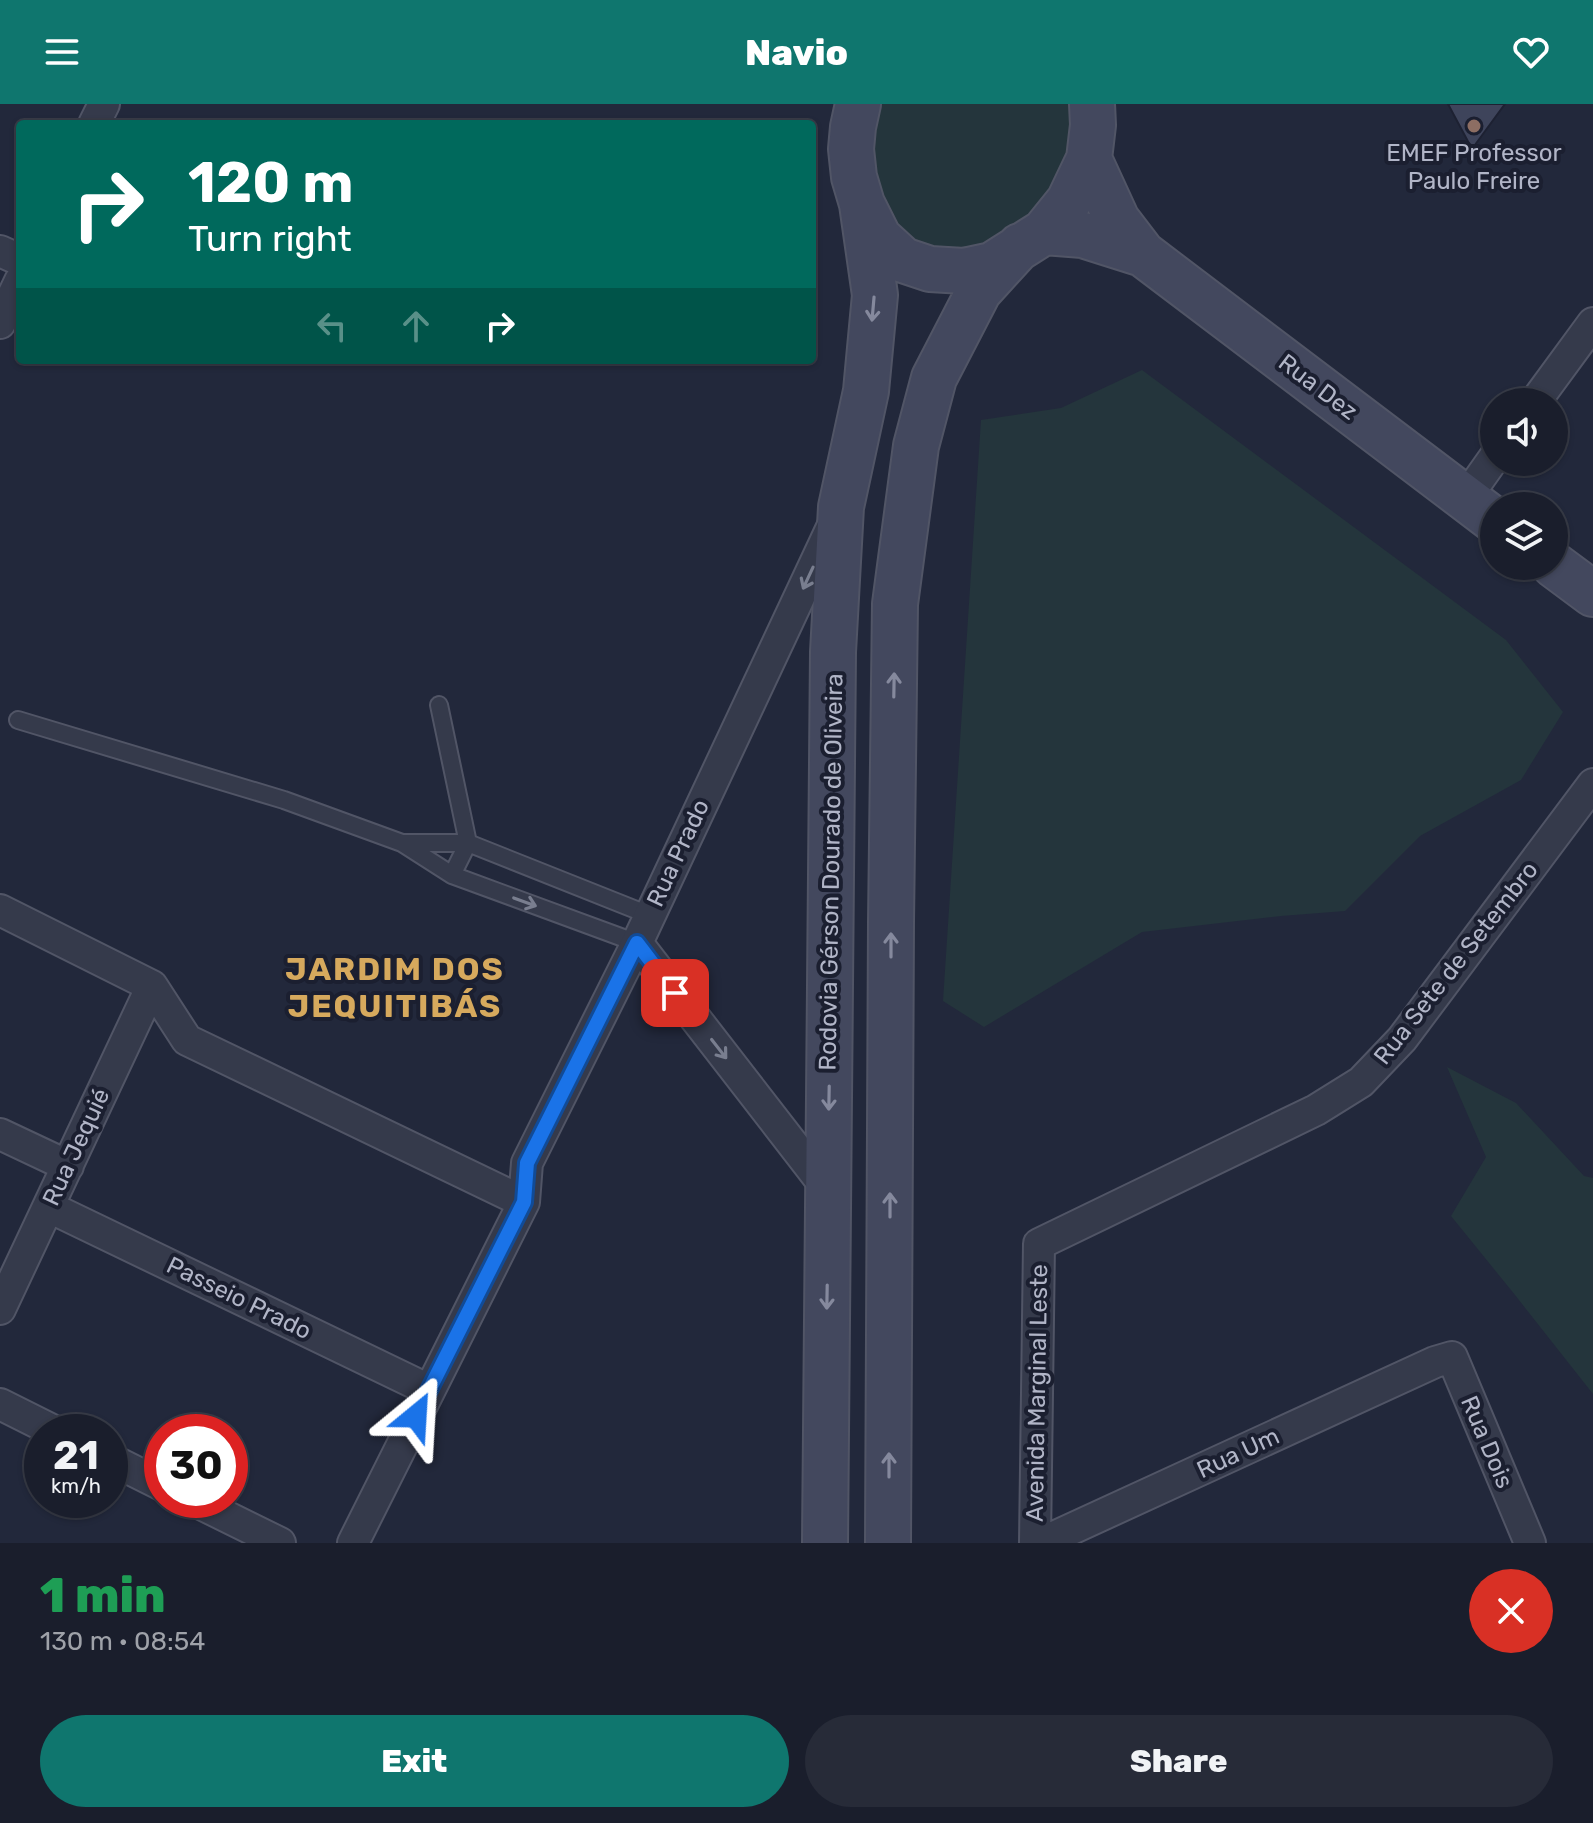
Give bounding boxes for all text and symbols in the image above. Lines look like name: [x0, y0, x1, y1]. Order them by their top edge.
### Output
icon: menu: [40, 30, 84, 74]
icon: heart: [1509, 30, 1553, 74]
text: Navio: [745, 31, 848, 74]
marker: EMEF Professor Paulo Freire: [1465, 117, 1483, 135]
place label: EMEF Professor Paulo Freire: [1386, 139, 1562, 195]
text: 120 m: [188, 150, 354, 216]
icon: right: [56, 152, 160, 256]
text: Turn right: [188, 217, 352, 260]
one-way arrow: [866, 295, 881, 322]
icon: left: [310, 304, 354, 348]
icon: ahead: [394, 304, 438, 348]
icon: right: [478, 304, 522, 348]
street label: Rua Dez: [1273, 348, 1363, 426]
map controls: [1480, 388, 1568, 580]
button: sound: [1480, 388, 1568, 476]
button: layers: [1480, 492, 1568, 580]
one-way arrow: [800, 565, 815, 589]
one-way arrow: [886, 672, 902, 699]
street label: Rodovia Gérson Dourado de Oliveira: [814, 673, 848, 1071]
street label: Rua Prado: [641, 795, 715, 911]
street label: Rua Sete de Setembro: [1368, 856, 1544, 1070]
one-way arrow: [512, 896, 537, 910]
one-way arrow: [883, 932, 899, 959]
district label: JARDIM DOS JEQUITIBÁS: [285, 950, 505, 1025]
pin: [641, 959, 709, 1027]
icon: arrive: [653, 971, 697, 1015]
one-way arrow: [710, 1038, 727, 1059]
street label: Rua Jequié: [37, 1084, 115, 1210]
one-way arrow: [821, 1084, 837, 1111]
one-way arrow: [882, 1192, 898, 1219]
street label: Passeio Prado: [162, 1251, 316, 1345]
street label: Avenida Marginal Leste: [1021, 1264, 1053, 1522]
one-way arrow: [820, 1283, 835, 1310]
position arrow: [374, 1374, 458, 1458]
street label: Rua Dois: [1455, 1392, 1519, 1492]
speed limit sign: 30: [144, 1414, 248, 1518]
street label: Rua Um: [1192, 1422, 1284, 1484]
text: 21: [53, 1432, 99, 1479]
one-way arrow: [881, 1452, 897, 1479]
text: km/h: [51, 1474, 101, 1498]
text: 1 min: [40, 1567, 166, 1624]
button: close: [1469, 1569, 1553, 1653]
text: 130 m · 08:54: [40, 1626, 205, 1657]
button: Exit: [40, 1715, 789, 1807]
button: Share: [805, 1715, 1553, 1807]

